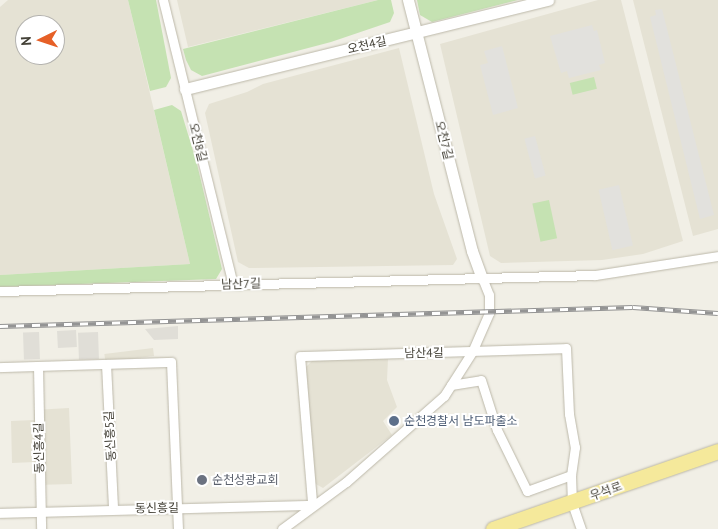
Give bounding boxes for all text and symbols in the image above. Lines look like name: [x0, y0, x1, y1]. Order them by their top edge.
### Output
north arrow: [15, 15, 65, 65]
street label: 오천4길: [346, 34, 388, 56]
text: N: [17, 36, 35, 46]
street label: 오천7길: [432, 119, 456, 161]
street label: 오천8길: [186, 121, 210, 163]
street label: 남산7길: [221, 276, 261, 292]
street label: 남산4길: [404, 345, 444, 361]
street label: 동신흥5길: [101, 410, 119, 462]
place label: 순천경찰서 남도파출소: [404, 414, 518, 428]
marker: 순천경찰서 남도파출소: [388, 415, 400, 427]
street label: 동신흥4길: [31, 423, 47, 473]
place label: 순천성광교회: [212, 473, 278, 487]
marker: 순천성광교회: [196, 474, 208, 486]
street label: 우석로: [588, 479, 624, 503]
street label: 동신흥길: [135, 500, 179, 516]

